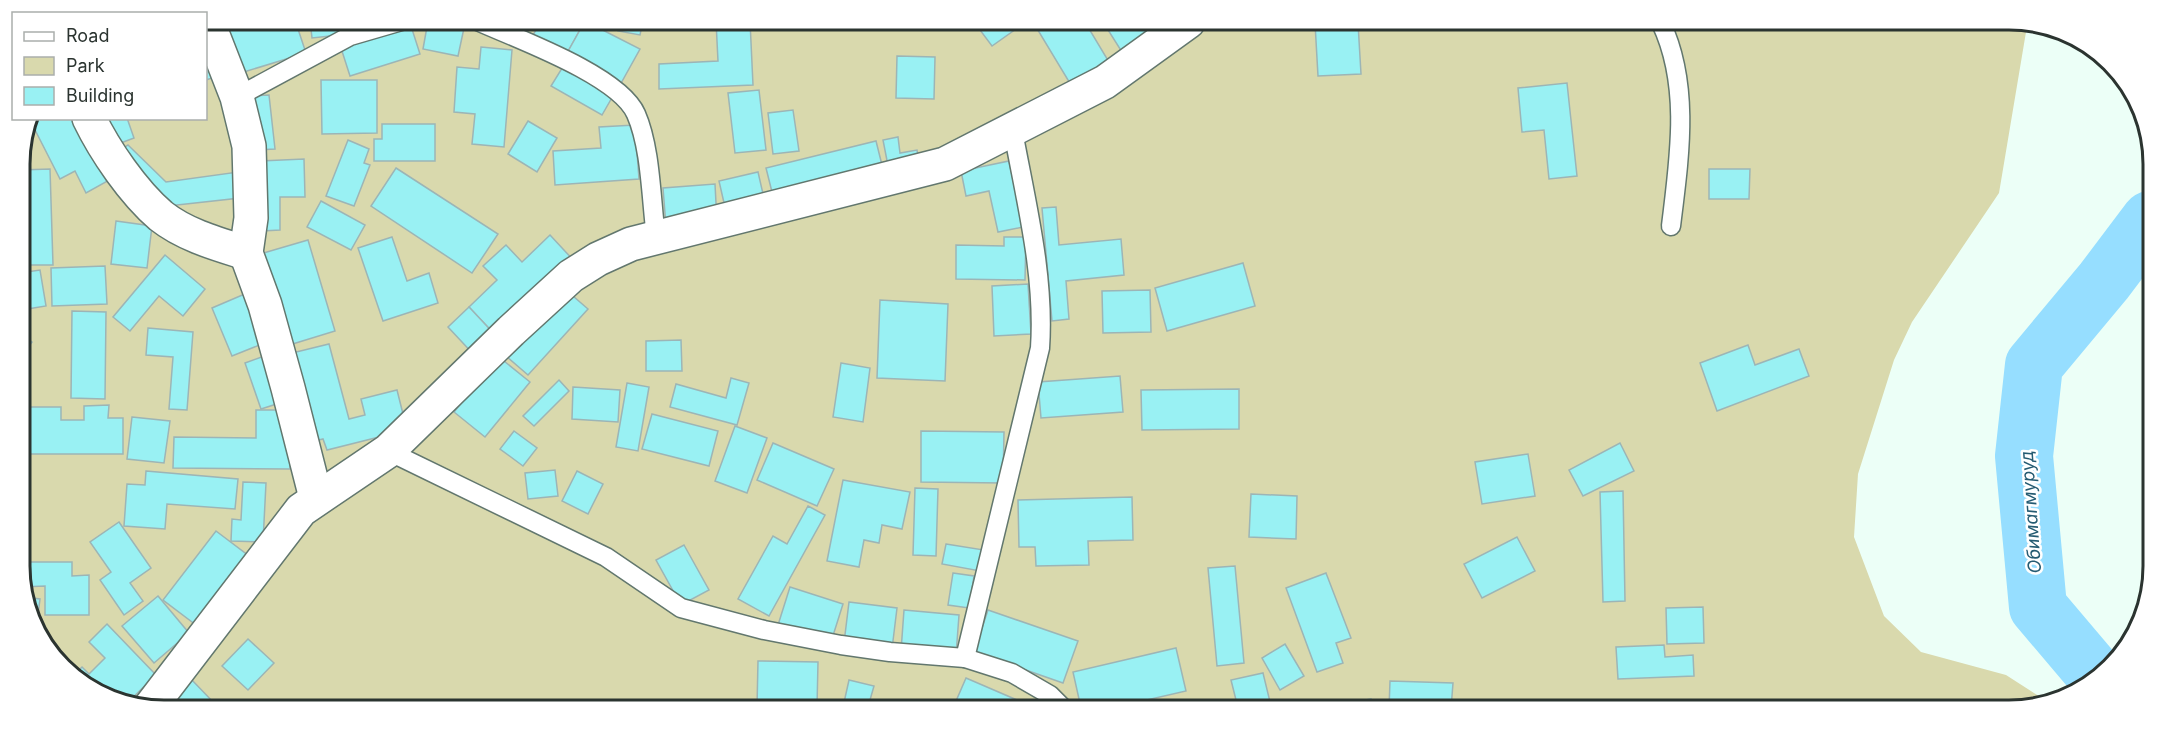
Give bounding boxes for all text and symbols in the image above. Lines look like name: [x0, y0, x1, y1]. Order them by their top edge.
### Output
legend: [12, 12, 207, 120]
text: Road: [66, 25, 109, 46]
text: Park: [66, 55, 105, 76]
text: Building: [66, 85, 134, 106]
water label: Обимагмуруд: [2016, 450, 2045, 574]

